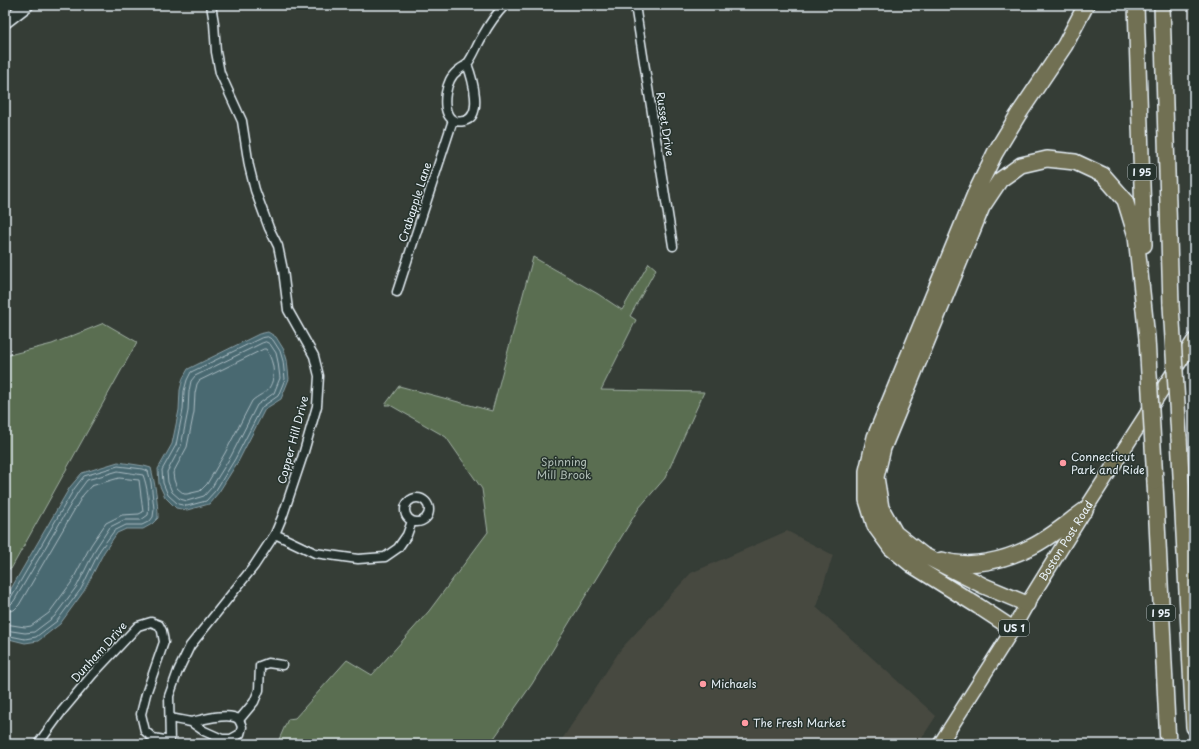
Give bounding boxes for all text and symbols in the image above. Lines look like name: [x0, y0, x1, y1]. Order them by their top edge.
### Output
street label: Russet Drive: [652, 90, 679, 158]
street label: Crabapple Lane: [394, 160, 436, 244]
road number: I 95: [1128, 164, 1156, 180]
street label: Copper Hill Drive: [273, 394, 313, 486]
place label: Connecticut Park and Ride: [1071, 448, 1145, 478]
park label: Spinning Mill Brook: [537, 453, 592, 483]
marker: Connecticut Park and Ride: [1058, 458, 1068, 468]
street label: Boston Post Road: [1034, 497, 1097, 584]
road number: I 95: [1147, 605, 1175, 621]
street label: Dunham Drive: [67, 617, 131, 686]
road number: US 1: [999, 620, 1029, 636]
place label: Michaels: [711, 675, 757, 692]
marker: Michaels: [698, 679, 708, 689]
place label: The Fresh Market: [753, 714, 846, 731]
marker: The Fresh Market: [740, 718, 750, 728]

